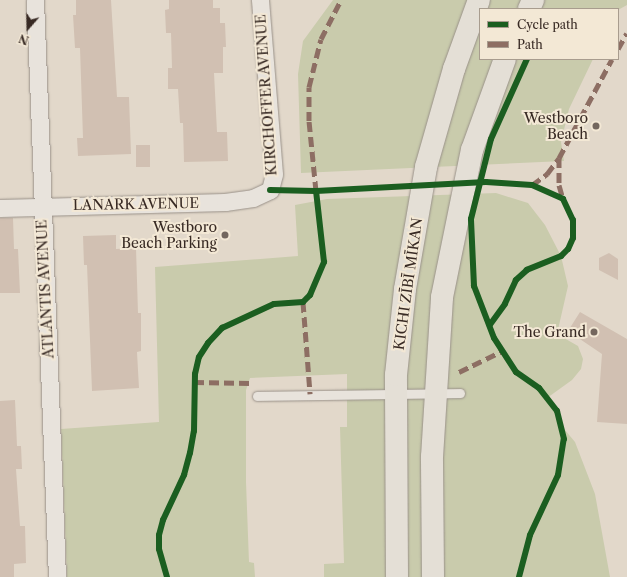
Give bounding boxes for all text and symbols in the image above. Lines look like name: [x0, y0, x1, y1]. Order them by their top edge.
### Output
north arrow: [8, 8, 48, 48]
legend: [479, 8, 619, 60]
street label: KIRCHOFFER AVENUE: [252, 13, 280, 177]
text: Cycle path: [517, 17, 578, 32]
text: N: [17, 31, 31, 47]
text: Path: [517, 37, 543, 52]
place label: Westboro Beach: [524, 110, 588, 142]
marker: Westboro Beach: [591, 121, 601, 131]
street label: LANARK AVENUE: [72, 194, 200, 214]
street label: KICHI ZĪBĪ MĪKAN: [390, 217, 426, 351]
street label: ATLANTIS AVENUE: [33, 219, 57, 359]
place label: Westboro Beach Parking: [121, 219, 217, 252]
marker: Westboro Beach Parking: [220, 230, 230, 240]
place label: The Grand: [513, 324, 586, 340]
marker: The Grand: [589, 327, 599, 337]

